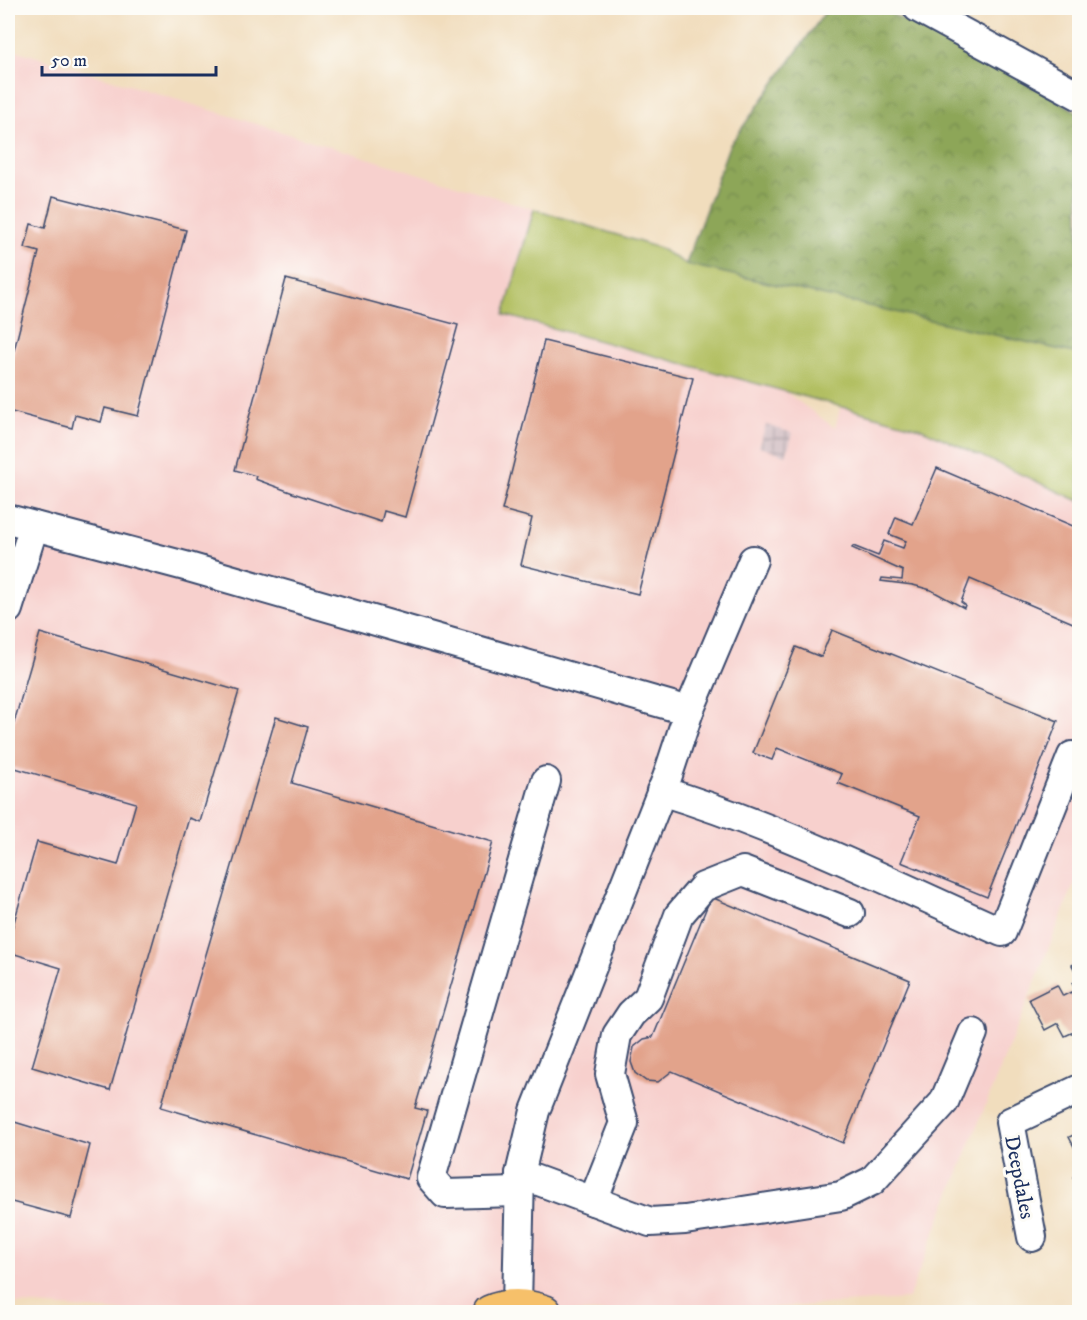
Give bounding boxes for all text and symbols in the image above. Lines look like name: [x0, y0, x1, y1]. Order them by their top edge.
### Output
scale bar: [42, 39, 216, 77]
text: 50 m: [51, 50, 87, 72]
street label: Deepdales: [998, 1133, 1040, 1221]

